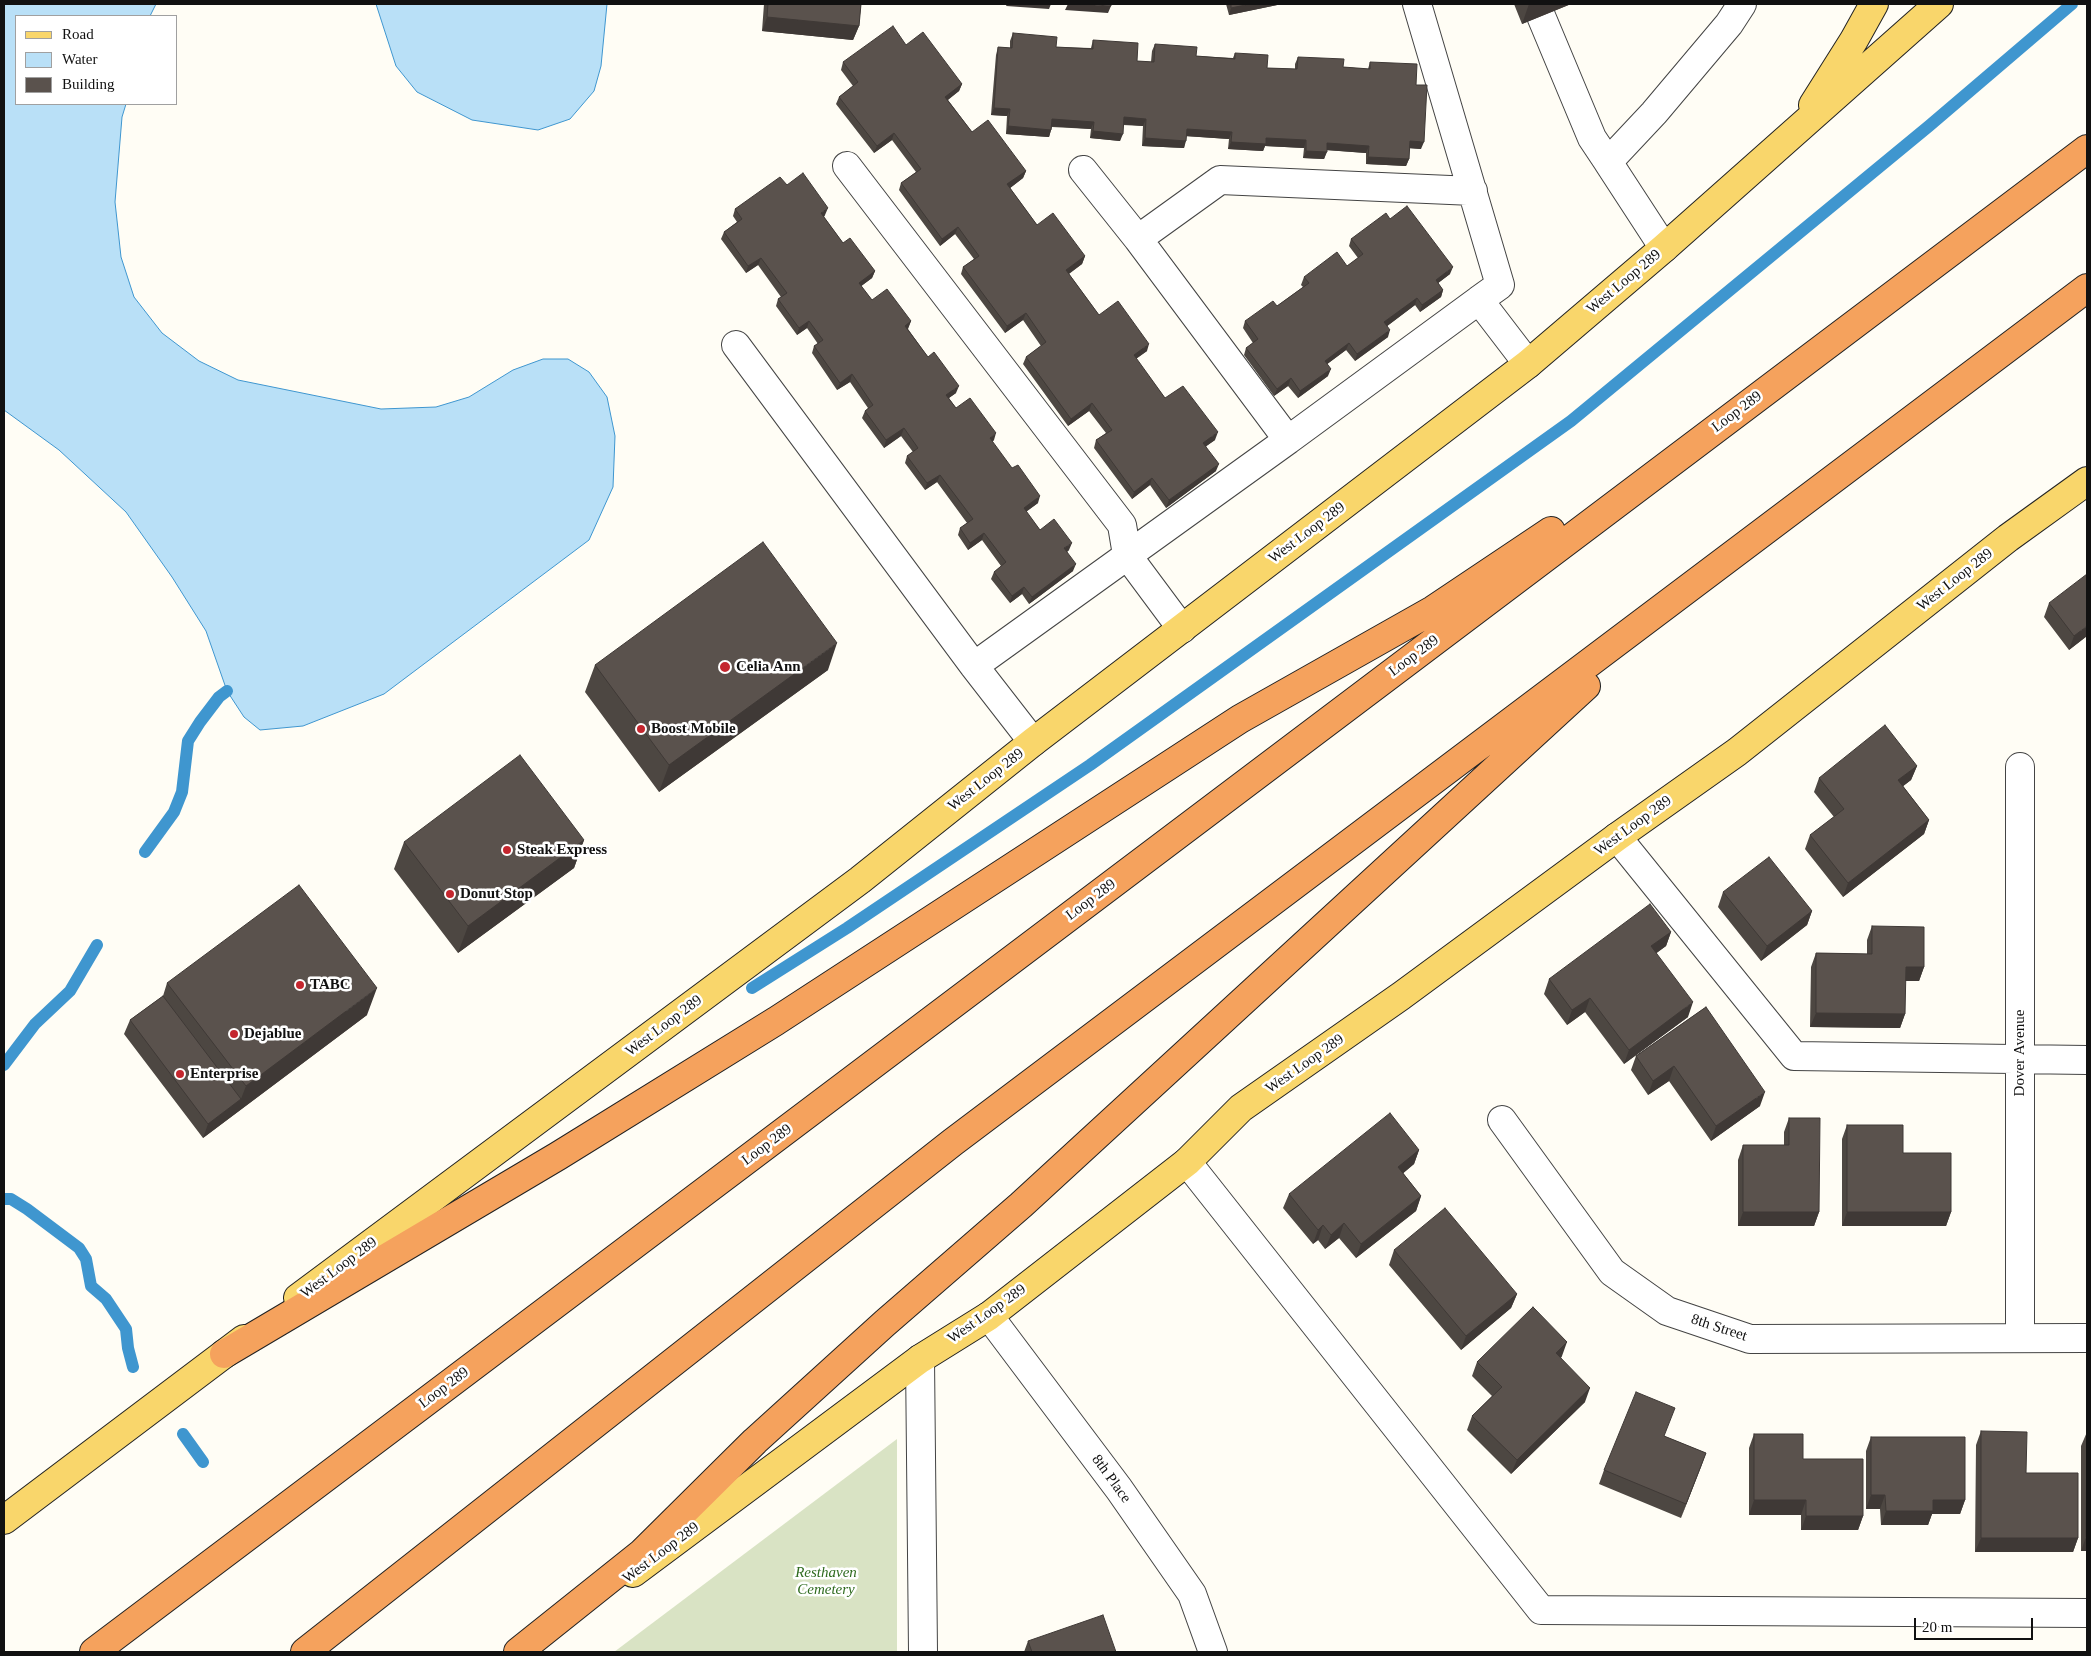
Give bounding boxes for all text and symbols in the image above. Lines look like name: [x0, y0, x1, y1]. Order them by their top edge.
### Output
legend: [15, 15, 178, 105]
text: Road: [62, 26, 94, 42]
text: Water: [62, 51, 97, 67]
text: Building: [62, 76, 115, 92]
street label: West Loop 289: [1583, 246, 1665, 318]
street label: Loop 289: [1708, 387, 1766, 437]
street label: West Loop 289: [1265, 498, 1349, 568]
street label: West Loop 289: [1913, 545, 1997, 615]
street label: Loop 289: [1385, 631, 1443, 681]
place label: Celia Ann: [736, 658, 801, 676]
marker: Celia Ann: [718, 660, 732, 674]
place label: Boost Mobile: [651, 720, 736, 738]
marker: Boost Mobile: [635, 723, 647, 735]
street label: West Loop 289: [944, 745, 1028, 815]
street label: West Loop 289: [1591, 792, 1675, 860]
place label: Steak Express: [517, 841, 607, 859]
marker: Steak Express: [501, 844, 513, 856]
street label: Loop 289: [1062, 875, 1120, 925]
place label: Donut Stop: [460, 885, 533, 903]
marker: Donut Stop: [444, 888, 456, 900]
place label: TABC: [310, 976, 351, 994]
marker: TABC: [294, 979, 306, 991]
street label: West Loop 289: [622, 991, 706, 1061]
street label: Dover Avenue: [2011, 1010, 2029, 1096]
place label: Dejablue: [244, 1025, 301, 1043]
marker: Dejablue: [228, 1028, 240, 1040]
street label: West Loop 289: [1262, 1030, 1348, 1098]
place label: Enterprise: [190, 1065, 258, 1083]
marker: Enterprise: [174, 1068, 186, 1080]
street label: Loop 289: [738, 1120, 796, 1170]
street label: West Loop 289: [297, 1233, 381, 1303]
street label: West Loop 289: [944, 1280, 1030, 1348]
street label: 8th Street: [1689, 1310, 1749, 1346]
street label: Loop 289: [415, 1363, 473, 1413]
street label: 8th Place: [1087, 1451, 1135, 1507]
street label: West Loop 289: [619, 1518, 703, 1588]
park label: Resthaven Cemetery: [795, 1564, 857, 1599]
scale bar: [1916, 1608, 2035, 1640]
text: 20 m: [1922, 1619, 1952, 1635]

